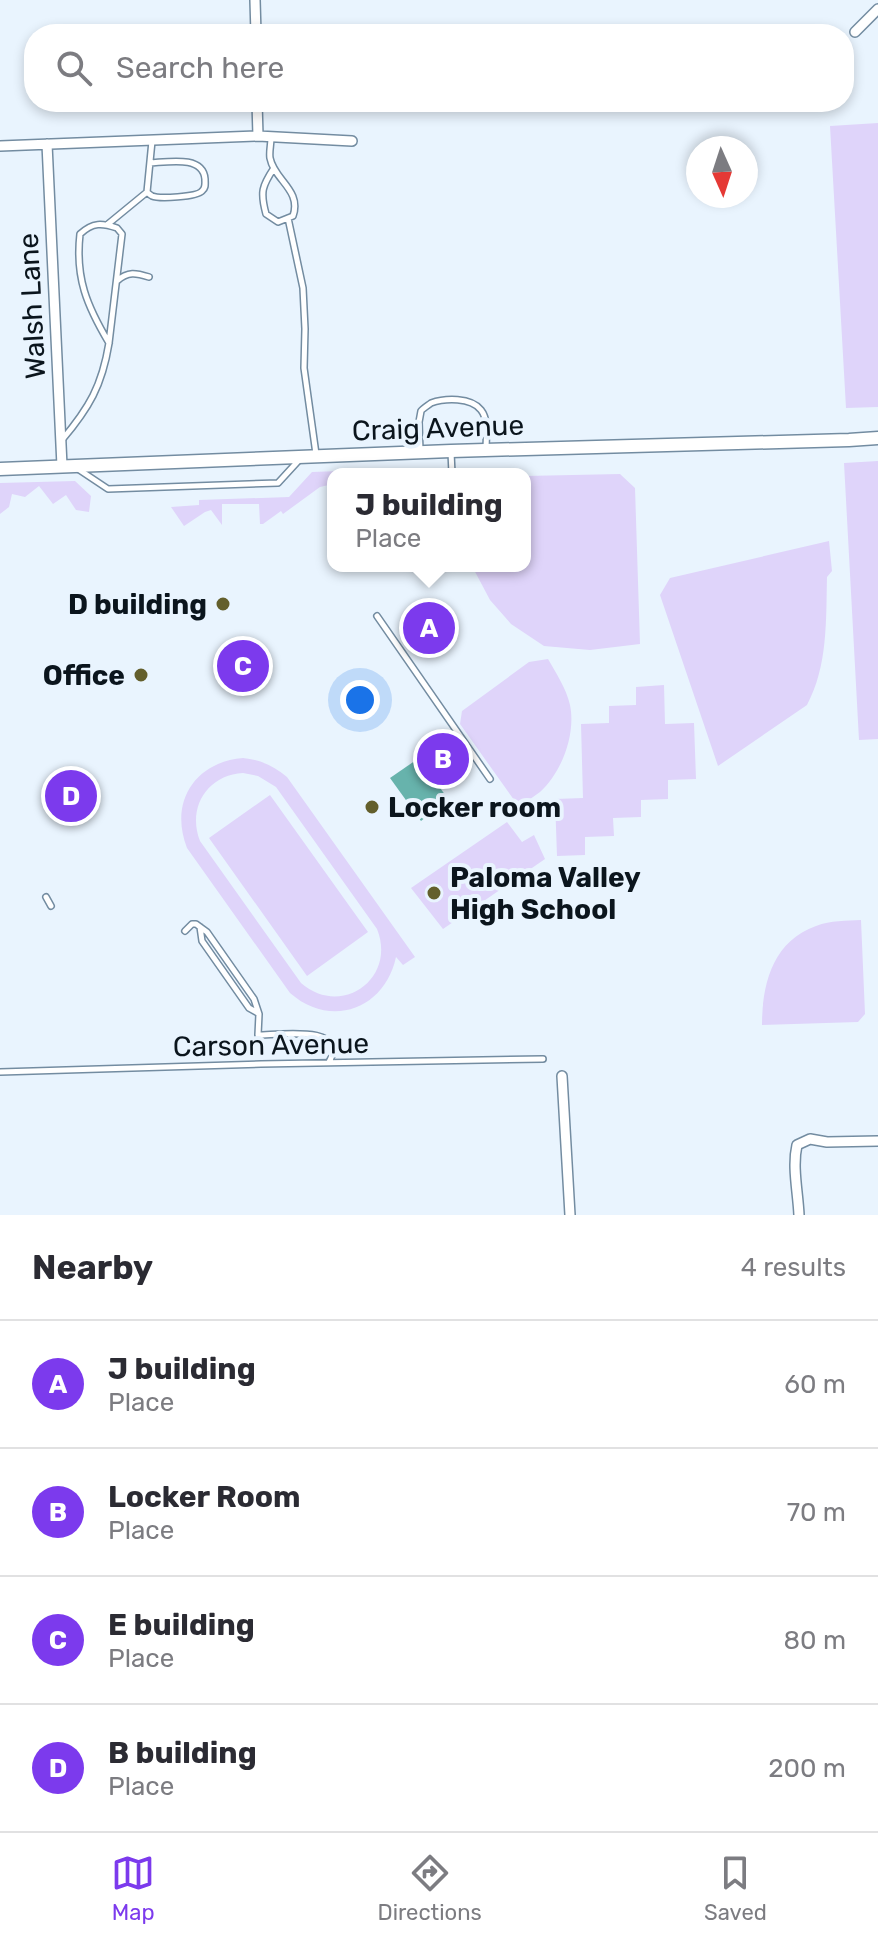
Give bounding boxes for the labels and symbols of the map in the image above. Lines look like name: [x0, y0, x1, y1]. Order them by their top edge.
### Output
north arrow: [686, 136, 758, 208]
street label: Walsh Lane: [12, 232, 52, 380]
street label: Craig Avenue: [351, 409, 525, 447]
place label: D building: [68, 588, 207, 621]
marker: D building: [214, 595, 232, 613]
pin: A: [403, 598, 455, 658]
pin: C: [217, 636, 269, 696]
place label: Office: [43, 659, 125, 692]
marker: Office: [132, 666, 150, 684]
your location: [340, 680, 380, 720]
pin: B: [417, 729, 469, 789]
pin: D: [45, 766, 97, 826]
place label: Locker room: [388, 791, 561, 824]
marker: Locker room: [363, 798, 381, 816]
place label: Paloma Valley High School: [450, 861, 641, 926]
marker: Paloma Valley High School: [425, 884, 443, 902]
street label: Carson Avenue: [173, 1027, 369, 1063]

